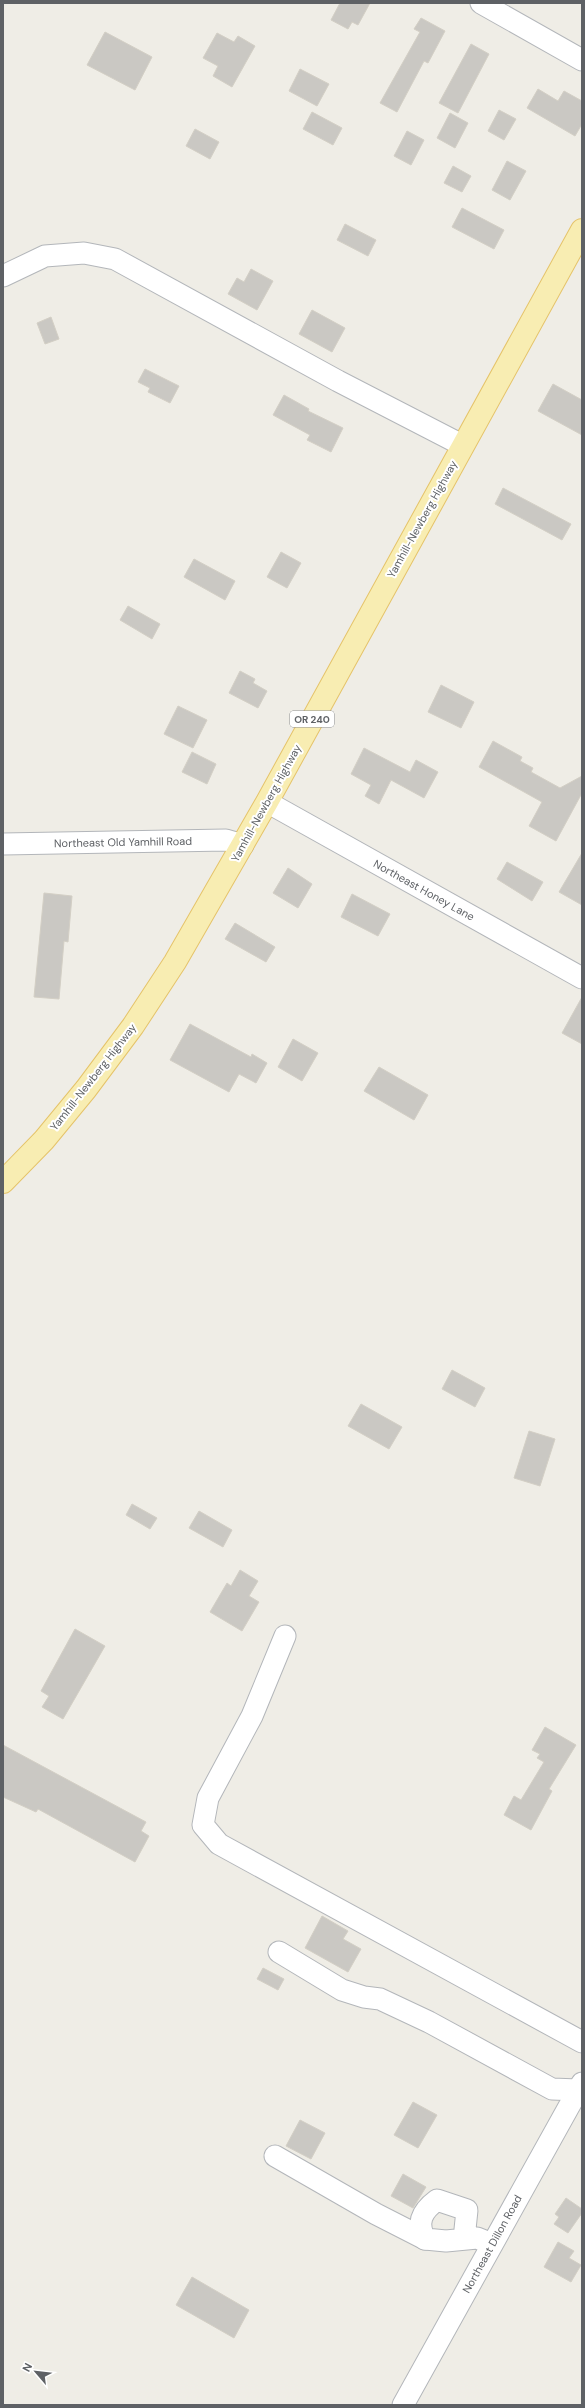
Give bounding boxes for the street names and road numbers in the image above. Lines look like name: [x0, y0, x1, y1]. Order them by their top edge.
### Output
street label: Yamhill-Newberg Highway: [384, 458, 460, 580]
road number: OR 240: [290, 711, 334, 727]
street label: Yamhill-Newberg Highway: [228, 742, 304, 864]
street label: Northeast Old Yamhill Road: [54, 834, 192, 850]
street label: Northeast Honey Lane: [371, 856, 477, 924]
street label: Yamhill-Newberg Highway: [47, 1021, 139, 1133]
street label: Northeast Dillon Road: [459, 2192, 525, 2296]

